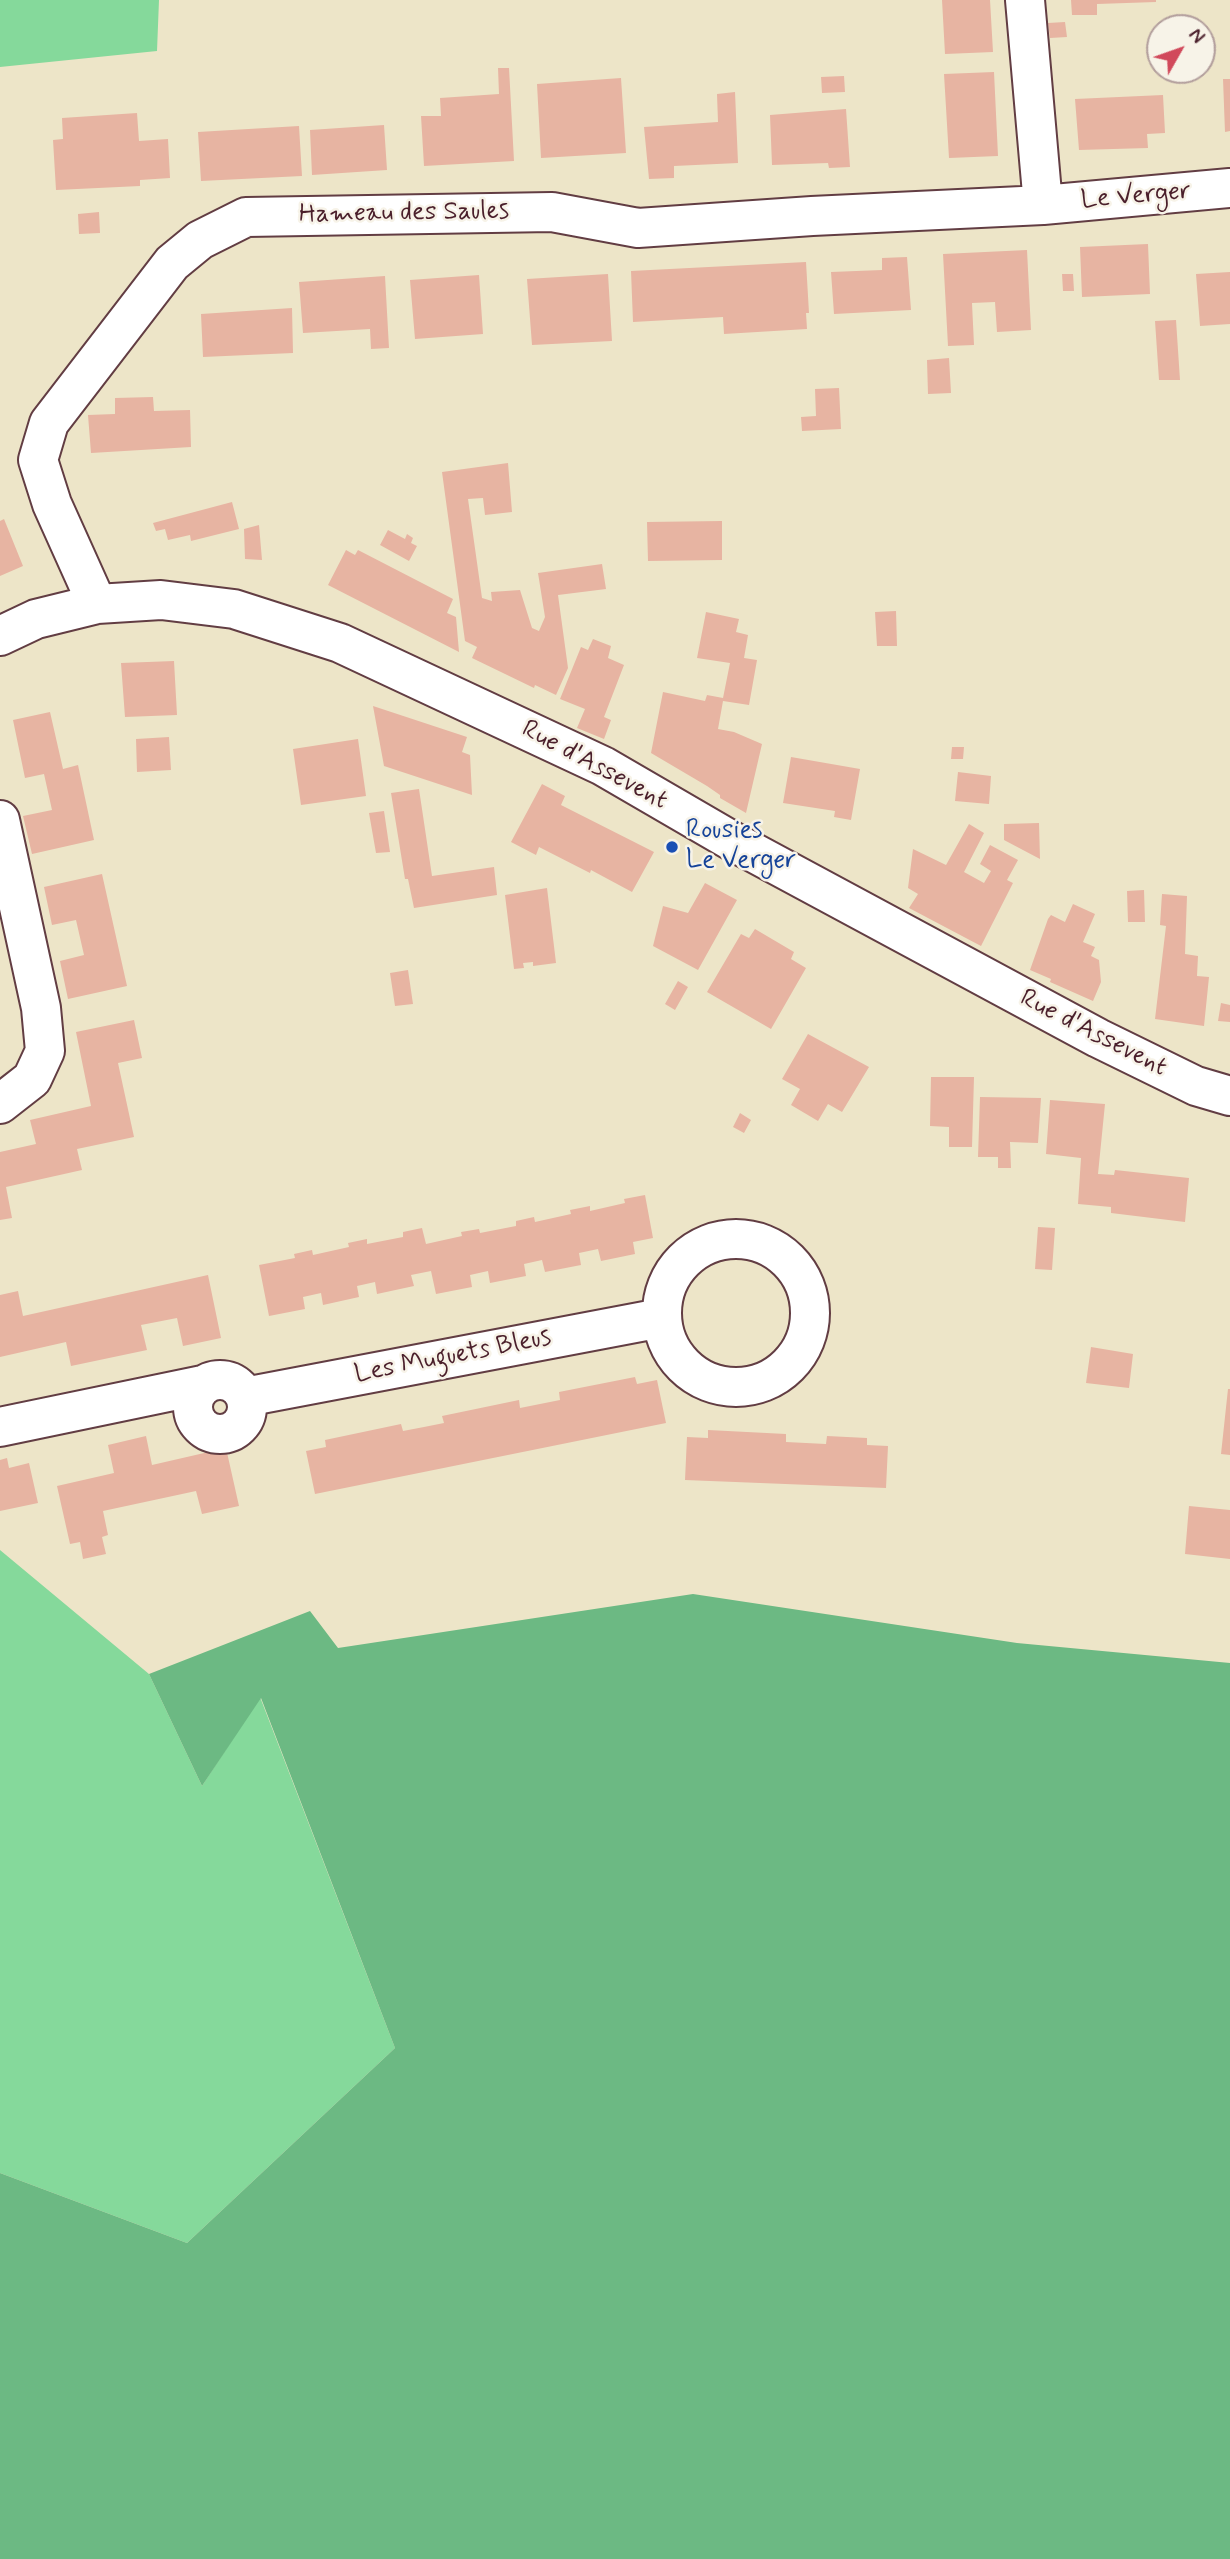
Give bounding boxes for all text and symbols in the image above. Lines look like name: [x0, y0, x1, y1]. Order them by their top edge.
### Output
north arrow: [1146, 14, 1216, 84]
text: N: [1182, 24, 1210, 49]
street label: Le Verger: [1080, 177, 1192, 217]
street label: Hameau des Saules: [299, 197, 509, 231]
street label: Rue d'Assevent: [516, 714, 672, 818]
place label: Rousies Le Verger: [686, 816, 796, 878]
marker: Rousies Le Verger: [664, 839, 680, 855]
street label: Rue d'Assevent: [1014, 984, 1172, 1084]
street label: Les Muguets Bleus: [352, 1323, 554, 1391]

